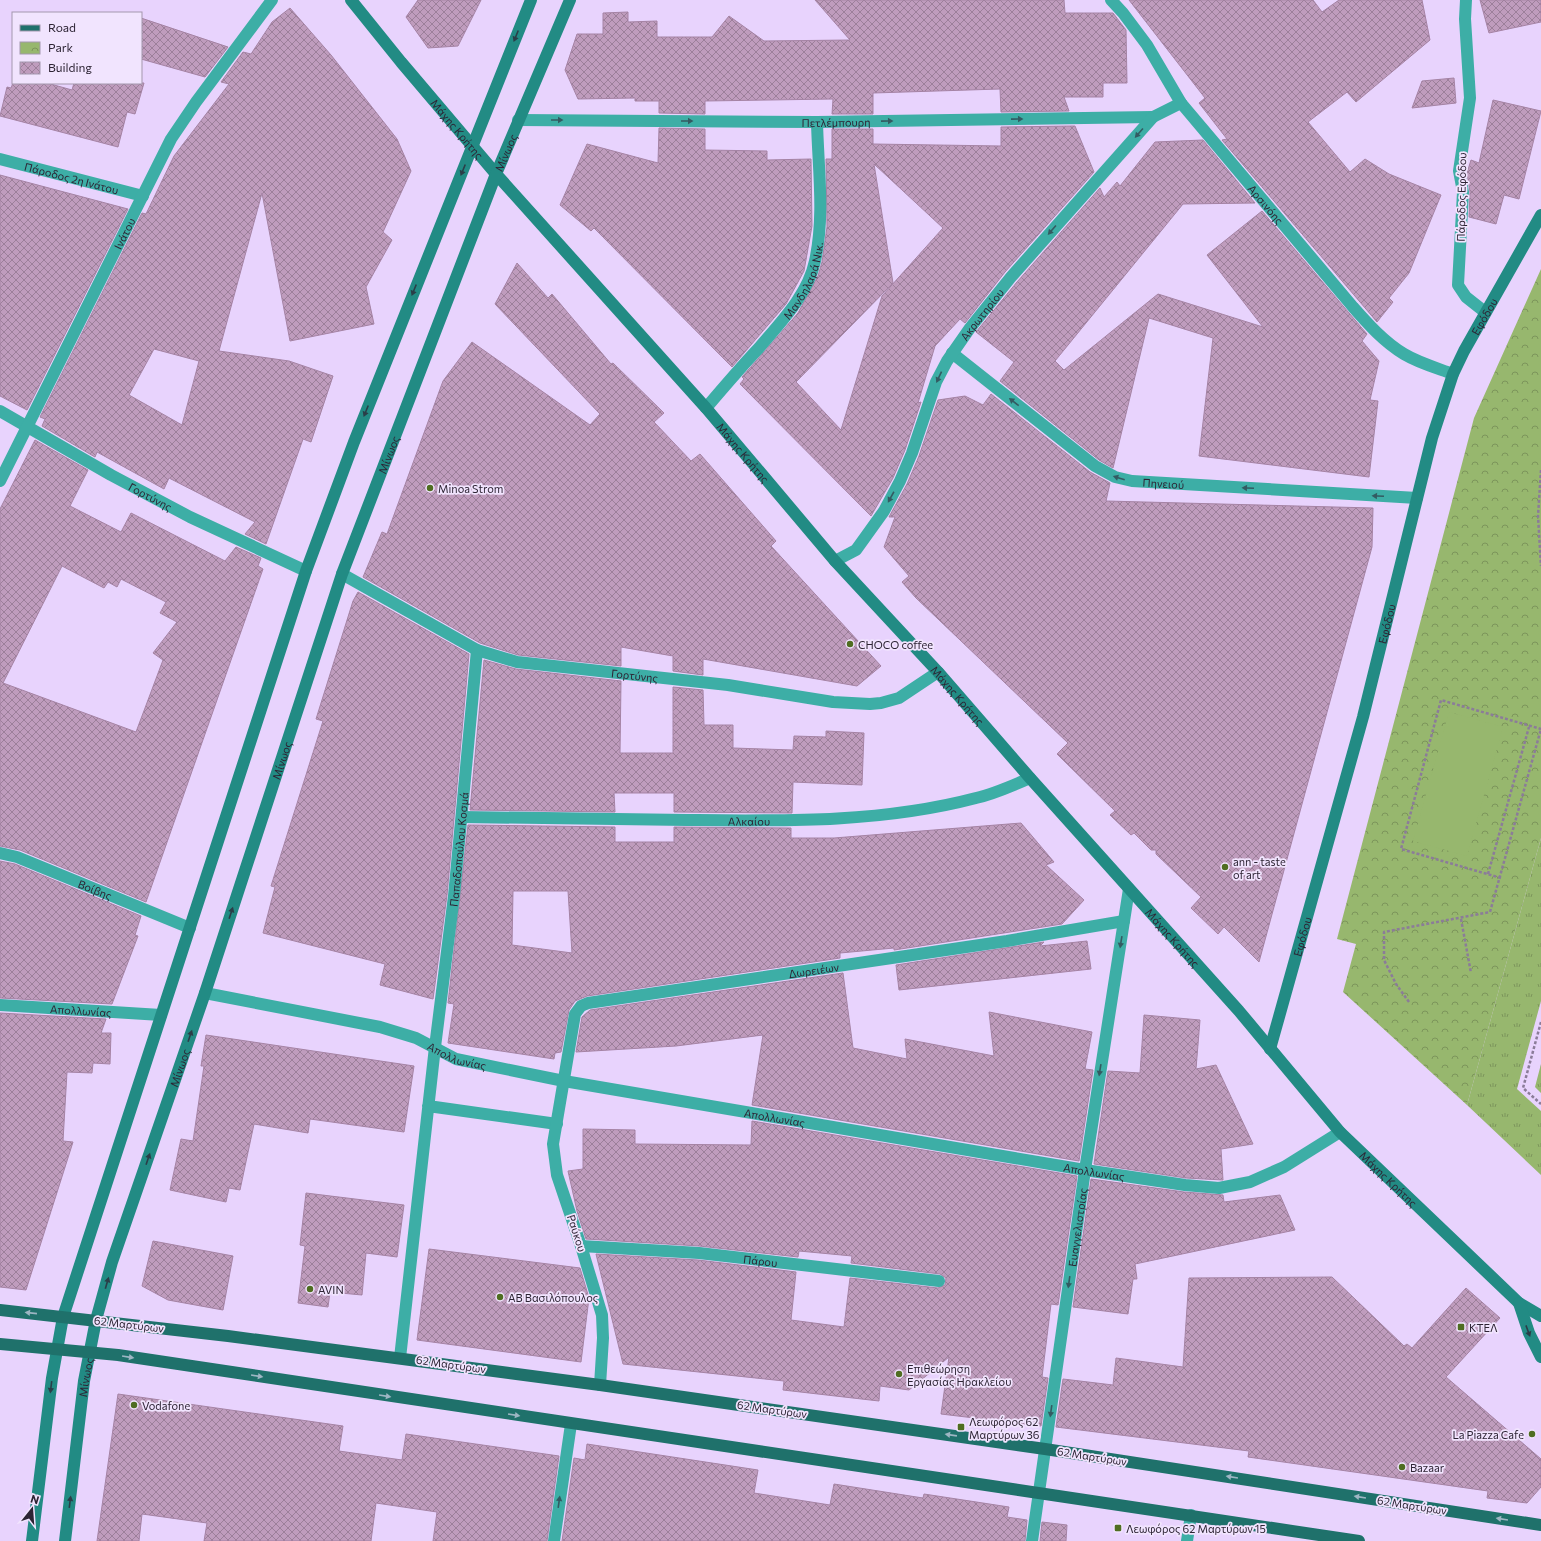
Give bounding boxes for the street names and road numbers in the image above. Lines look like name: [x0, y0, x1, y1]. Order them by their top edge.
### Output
street label: Μάχης Κρήτης: [429, 96, 486, 161]
street label: Πετλέμπουρη: [802, 115, 871, 129]
street label: Μίνωος: [491, 132, 519, 173]
street label: Πάροδος Εφόδου: [1454, 152, 1468, 242]
street label: Πάροδος 2η Ινάτου: [23, 159, 120, 196]
street label: Αρσινόης: [1246, 181, 1287, 226]
street label: Ινάτου: [111, 215, 137, 251]
street label: Μανδηλαρά Νικ.: [780, 241, 825, 321]
street label: Ακρωτηρίου: [957, 286, 1006, 343]
street label: Εφόδου: [1468, 295, 1499, 337]
street label: Μάχης Κρήτης: [715, 420, 772, 485]
street label: Μίνωος: [375, 434, 401, 475]
street label: Πηνειού: [1142, 475, 1185, 491]
street label: Γορτύνης: [127, 479, 174, 513]
street label: Εφόδου: [1375, 602, 1397, 645]
street label: Μάχης Κρήτης: [929, 663, 987, 727]
street label: Γορτύνης: [611, 666, 659, 684]
street label: Μίνωος: [269, 739, 293, 781]
street label: Παπαδοπούλου Κοσμά: [446, 791, 470, 907]
street label: Αλκαίου: [728, 814, 770, 827]
street label: Βοίβης: [76, 876, 114, 902]
street label: Μάχης Κρήτης: [1143, 905, 1203, 969]
street label: Εφόδου: [1290, 915, 1313, 958]
street label: Δωρειέων: [788, 959, 840, 980]
street label: Απολλωνίας: [50, 1002, 112, 1018]
street label: Απολλωνίας: [426, 1039, 487, 1072]
street label: Μίνωος: [167, 1047, 192, 1089]
street label: Απολλωνίας: [743, 1105, 806, 1129]
street label: Μάχης Κρήτης: [1358, 1148, 1420, 1209]
street label: Απολλωνίας: [1063, 1160, 1125, 1182]
street label: Ευαγγελιστρίας: [1065, 1187, 1089, 1267]
street label: Ραύκου: [565, 1213, 589, 1253]
street label: Πάρου: [743, 1252, 778, 1269]
street label: 62 Μαρτύρων: [93, 1313, 165, 1335]
street label: 62 Μαρτύρων: [415, 1353, 487, 1375]
street label: Μίνωος: [76, 1357, 95, 1398]
street label: 62 Μαρτύρων: [736, 1398, 808, 1420]
street label: 62 Μαρτύρων: [1056, 1444, 1128, 1468]
street label: 62 Μαρτύρων: [1376, 1493, 1448, 1517]

